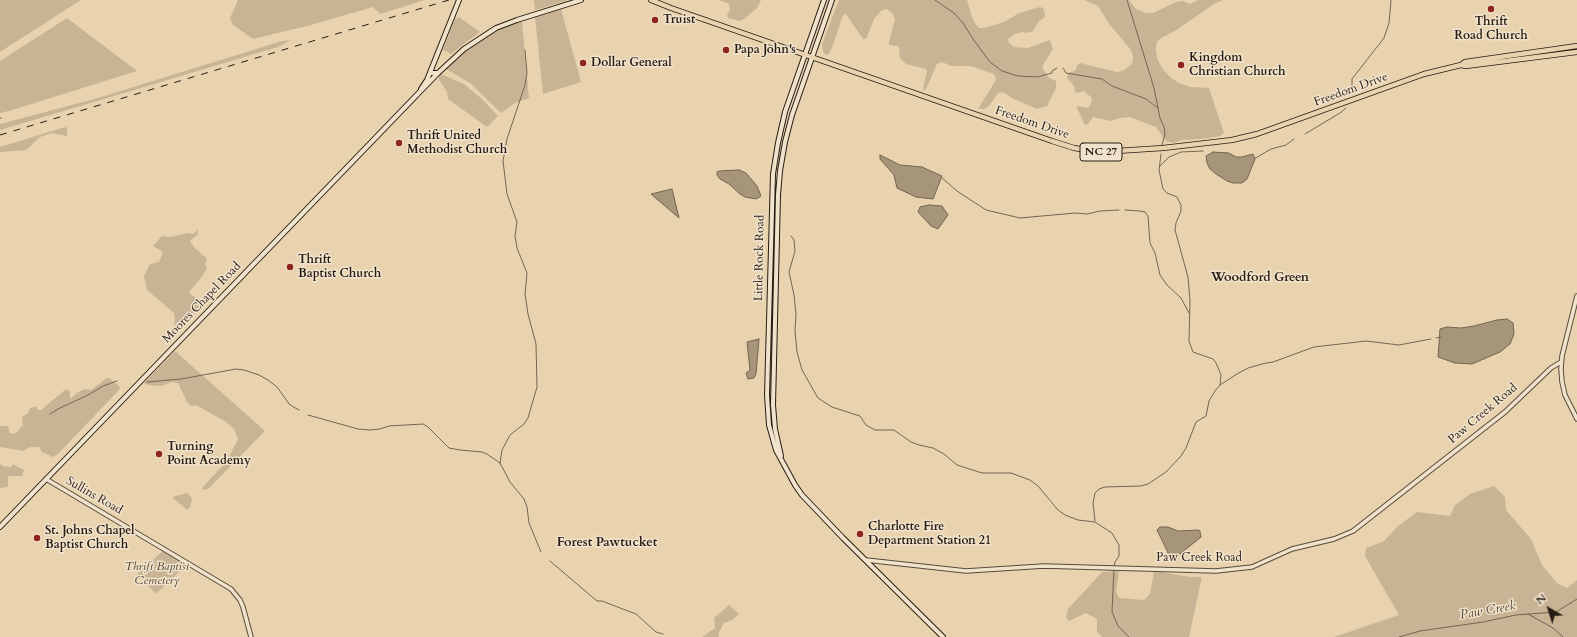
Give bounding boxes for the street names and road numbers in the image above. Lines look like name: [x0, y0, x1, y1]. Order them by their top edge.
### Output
street label: Freedom Drive: [1312, 70, 1390, 110]
street label: Freedom Drive: [993, 104, 1071, 142]
road number: NC 27: [1080, 143, 1122, 161]
street label: Little Rock Road: [752, 215, 768, 301]
street label: Moores Chapel Road: [160, 260, 244, 346]
street label: Paw Creek Road: [1446, 381, 1520, 447]
street label: Sullins Road: [63, 474, 125, 518]
street label: Paw Creek Road: [1156, 551, 1242, 565]

